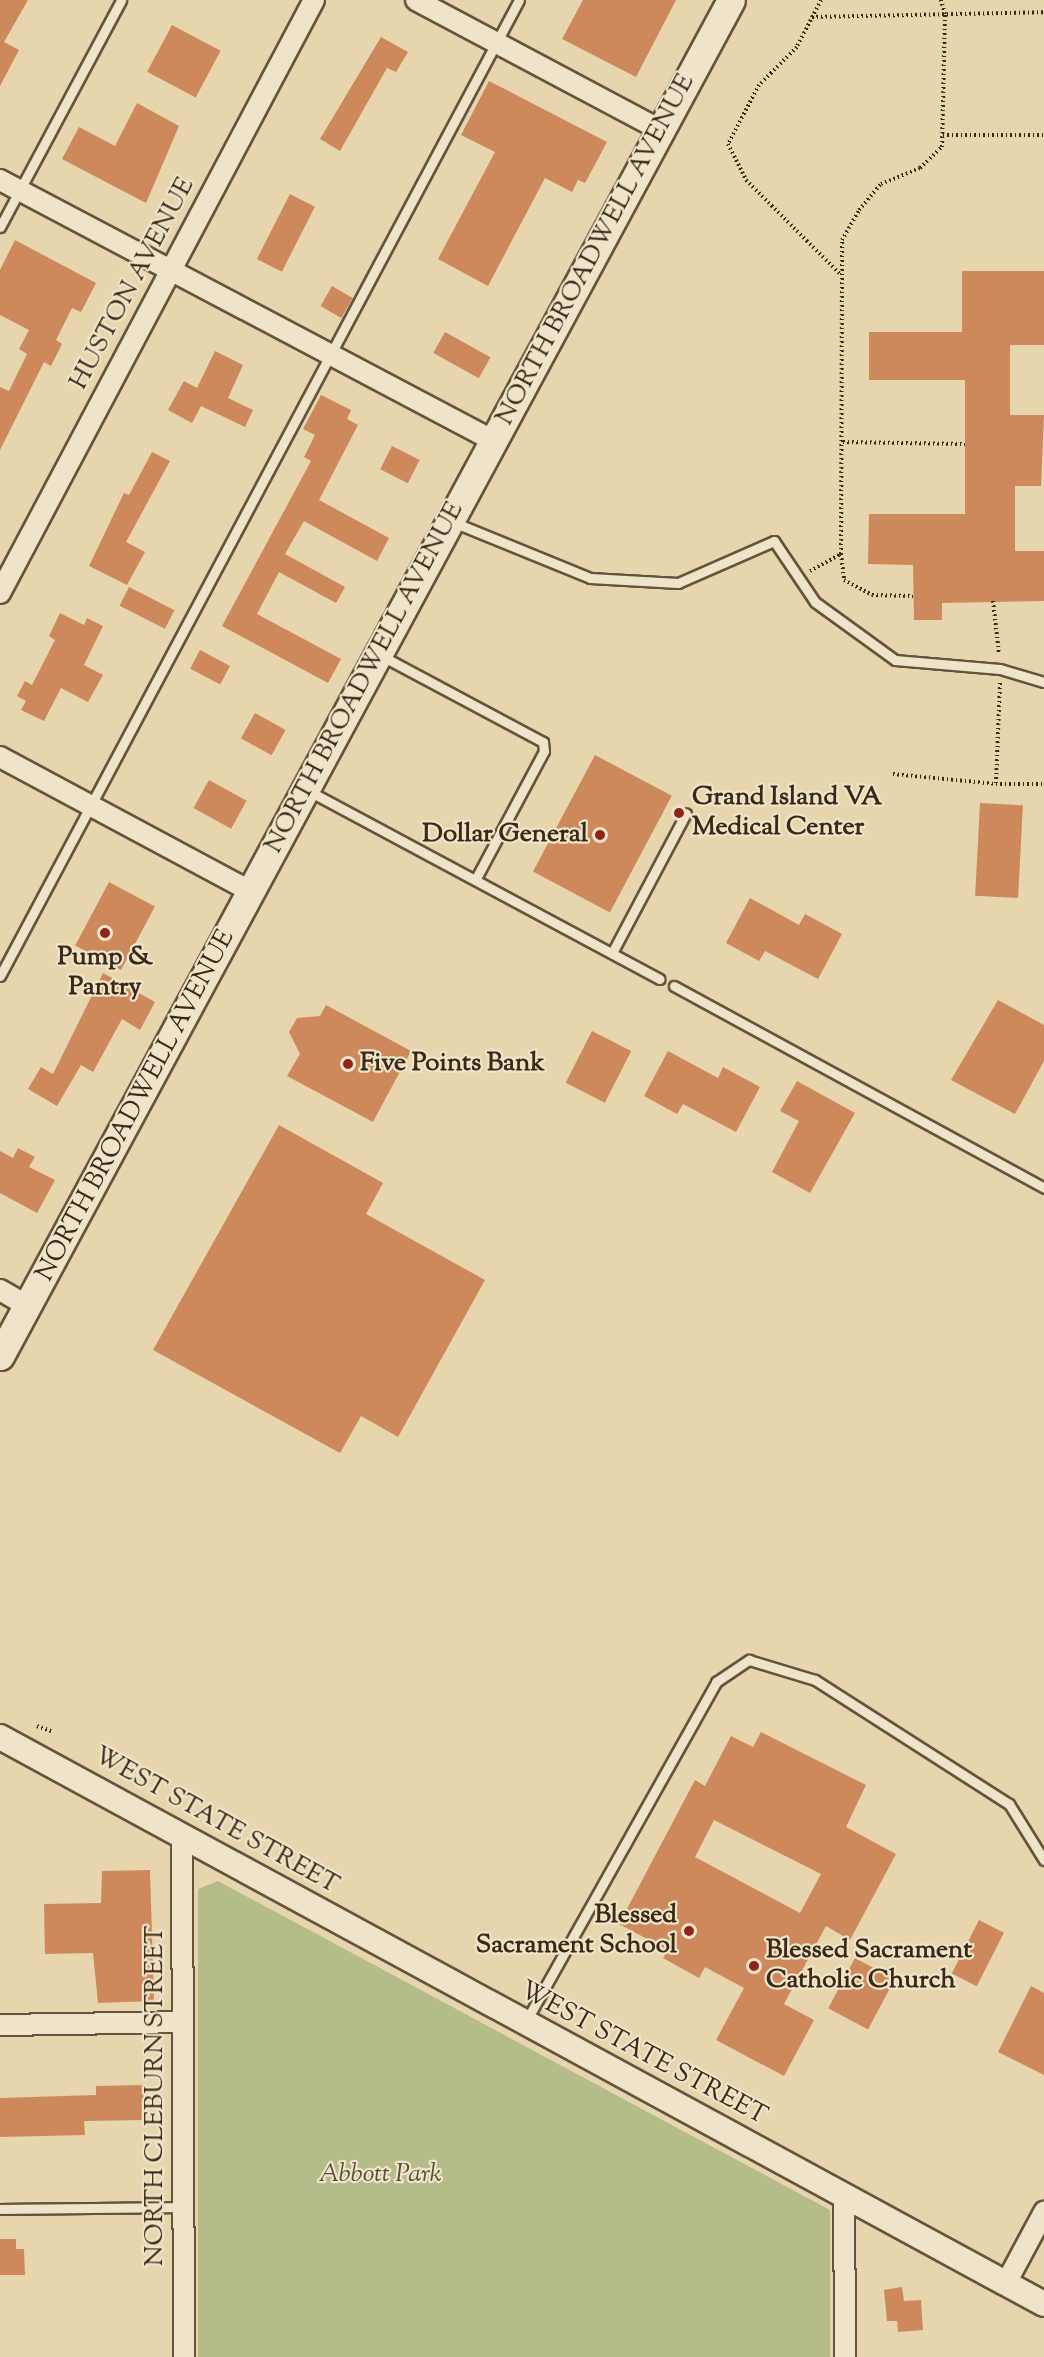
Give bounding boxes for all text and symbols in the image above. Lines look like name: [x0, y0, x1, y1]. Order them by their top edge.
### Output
street label: NORTH BROADWELL AVENUE: [490, 69, 702, 431]
street label: HUSTON AVENUE: [64, 173, 202, 395]
street label: NORTH BROADWELL AVENUE: [259, 497, 471, 859]
place label: Grand Island VA Medical Center: [692, 782, 882, 844]
marker: Grand Island VA Medical Center: [670, 804, 688, 822]
place label: Dollar General: [422, 819, 588, 851]
marker: Dollar General: [593, 828, 607, 842]
street label: NORTH BROADWELL AVENUE: [30, 925, 242, 1287]
marker: Pump & Pantry: [98, 926, 112, 940]
place label: Pump & Pantry: [57, 942, 153, 1004]
place label: Five Points Bank: [360, 1048, 545, 1080]
marker: Five Points Bank: [341, 1057, 355, 1071]
street label: WEST STATE STREET: [88, 1740, 344, 1902]
place label: Blessed Sacrament School: [476, 1900, 677, 1961]
marker: Blessed Sacrament School: [682, 1924, 696, 1938]
street label: NORTH CLEBURN STREET: [140, 1926, 172, 2266]
place label: Blessed Sacrament Catholic Church: [766, 1935, 972, 1996]
marker: Blessed Sacrament Catholic Church: [747, 1959, 761, 1973]
street label: WEST STATE STREET: [514, 1975, 772, 2133]
park label: Abbott Park: [319, 2159, 441, 2191]

